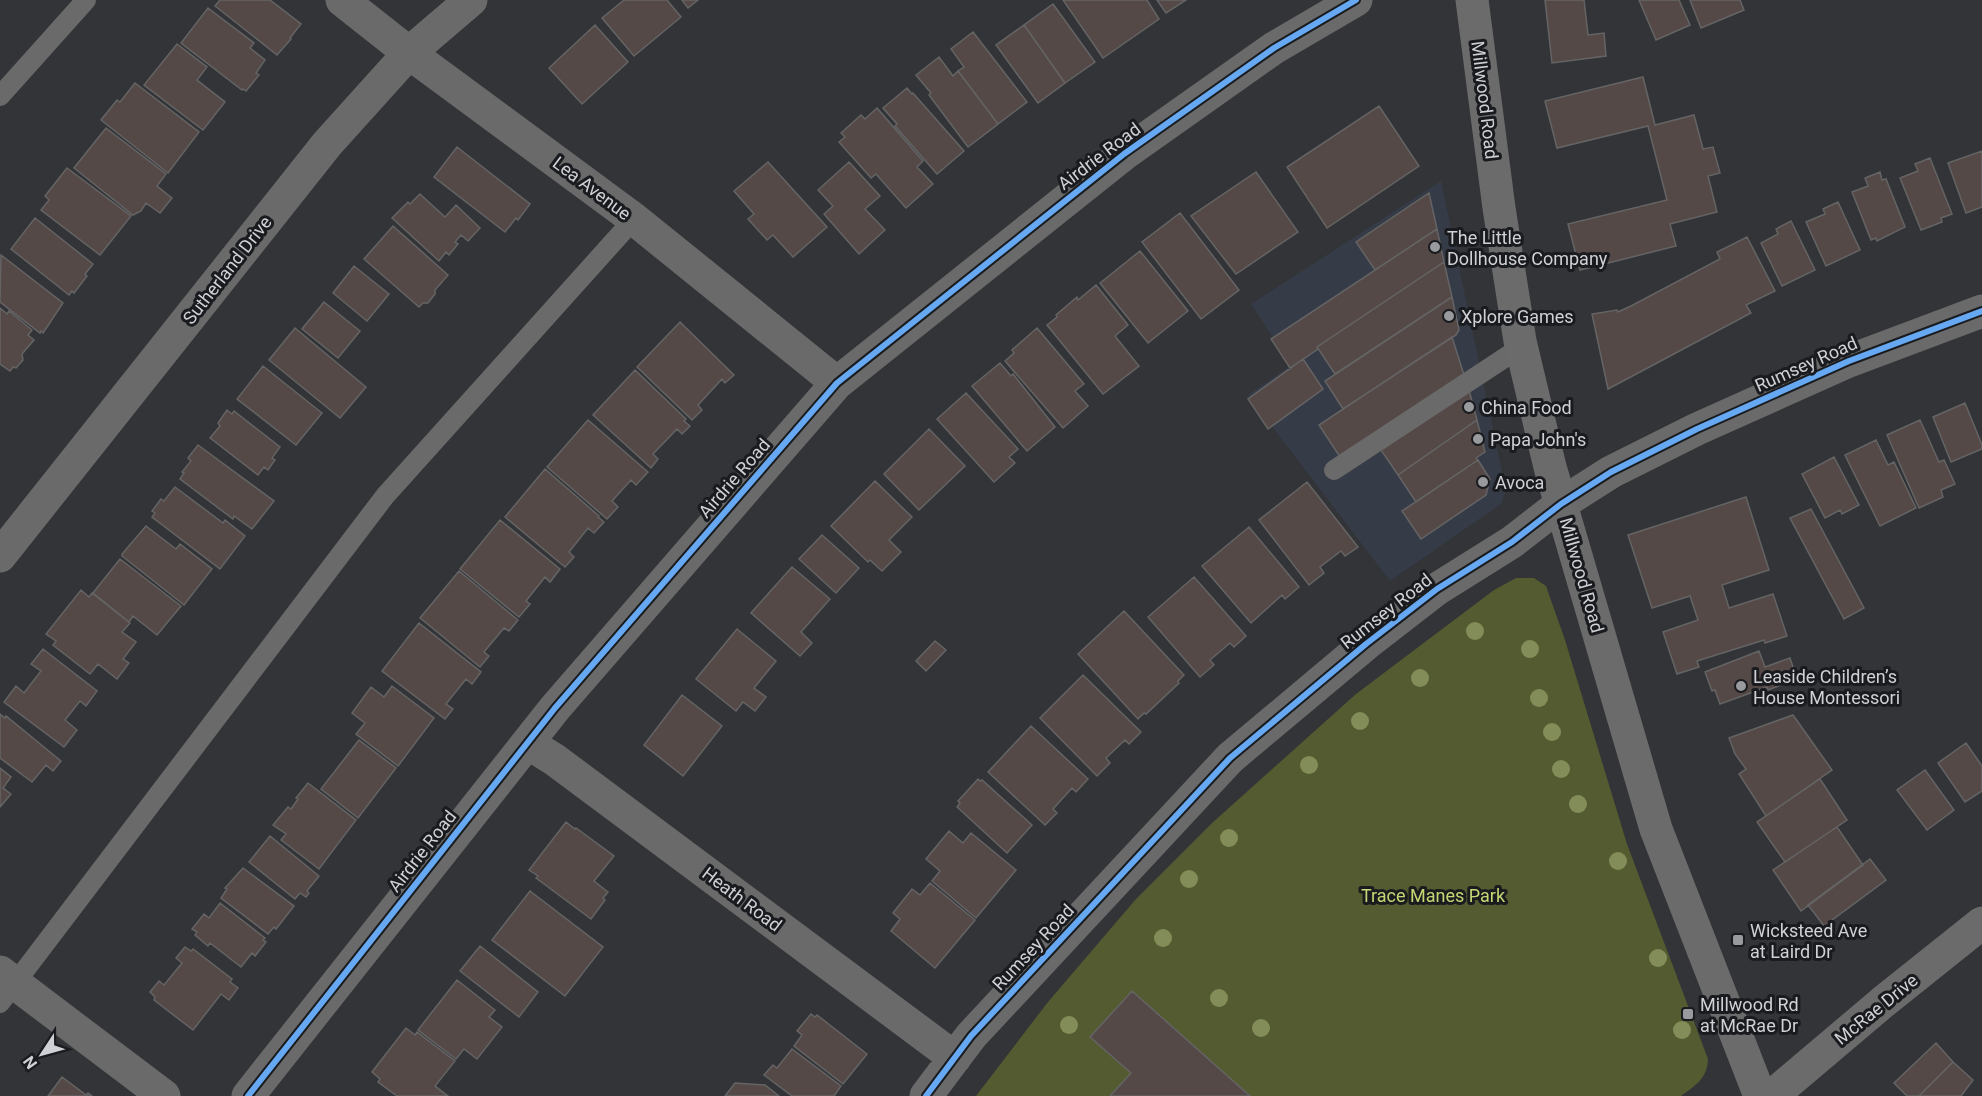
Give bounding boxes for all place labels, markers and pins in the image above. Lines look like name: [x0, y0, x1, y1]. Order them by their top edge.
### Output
place label: The Little Dollhouse Company: [1447, 227, 1608, 269]
marker: The Little Dollhouse Company: [1428, 240, 1442, 254]
place label: Xplore Games: [1461, 306, 1574, 327]
marker: Xplore Games: [1442, 309, 1456, 323]
place label: China Food: [1481, 397, 1572, 418]
marker: China Food: [1462, 400, 1476, 414]
place label: Papa John's: [1490, 429, 1586, 450]
marker: Papa John's: [1471, 432, 1485, 446]
place label: Avoca: [1495, 472, 1544, 493]
marker: Avoca: [1476, 475, 1490, 489]
place label: Leaside Children’s House Montessori: [1753, 666, 1900, 708]
marker: Leaside Children’s House Montessori: [1734, 679, 1748, 693]
place label: Wicksteed Ave at Laird Dr: [1750, 920, 1867, 962]
marker: Wicksteed Ave at Laird Dr: [1731, 933, 1745, 947]
place label: Millwood Rd at McRae Dr: [1700, 994, 1799, 1036]
marker: Millwood Rd at McRae Dr: [1681, 1007, 1695, 1021]

